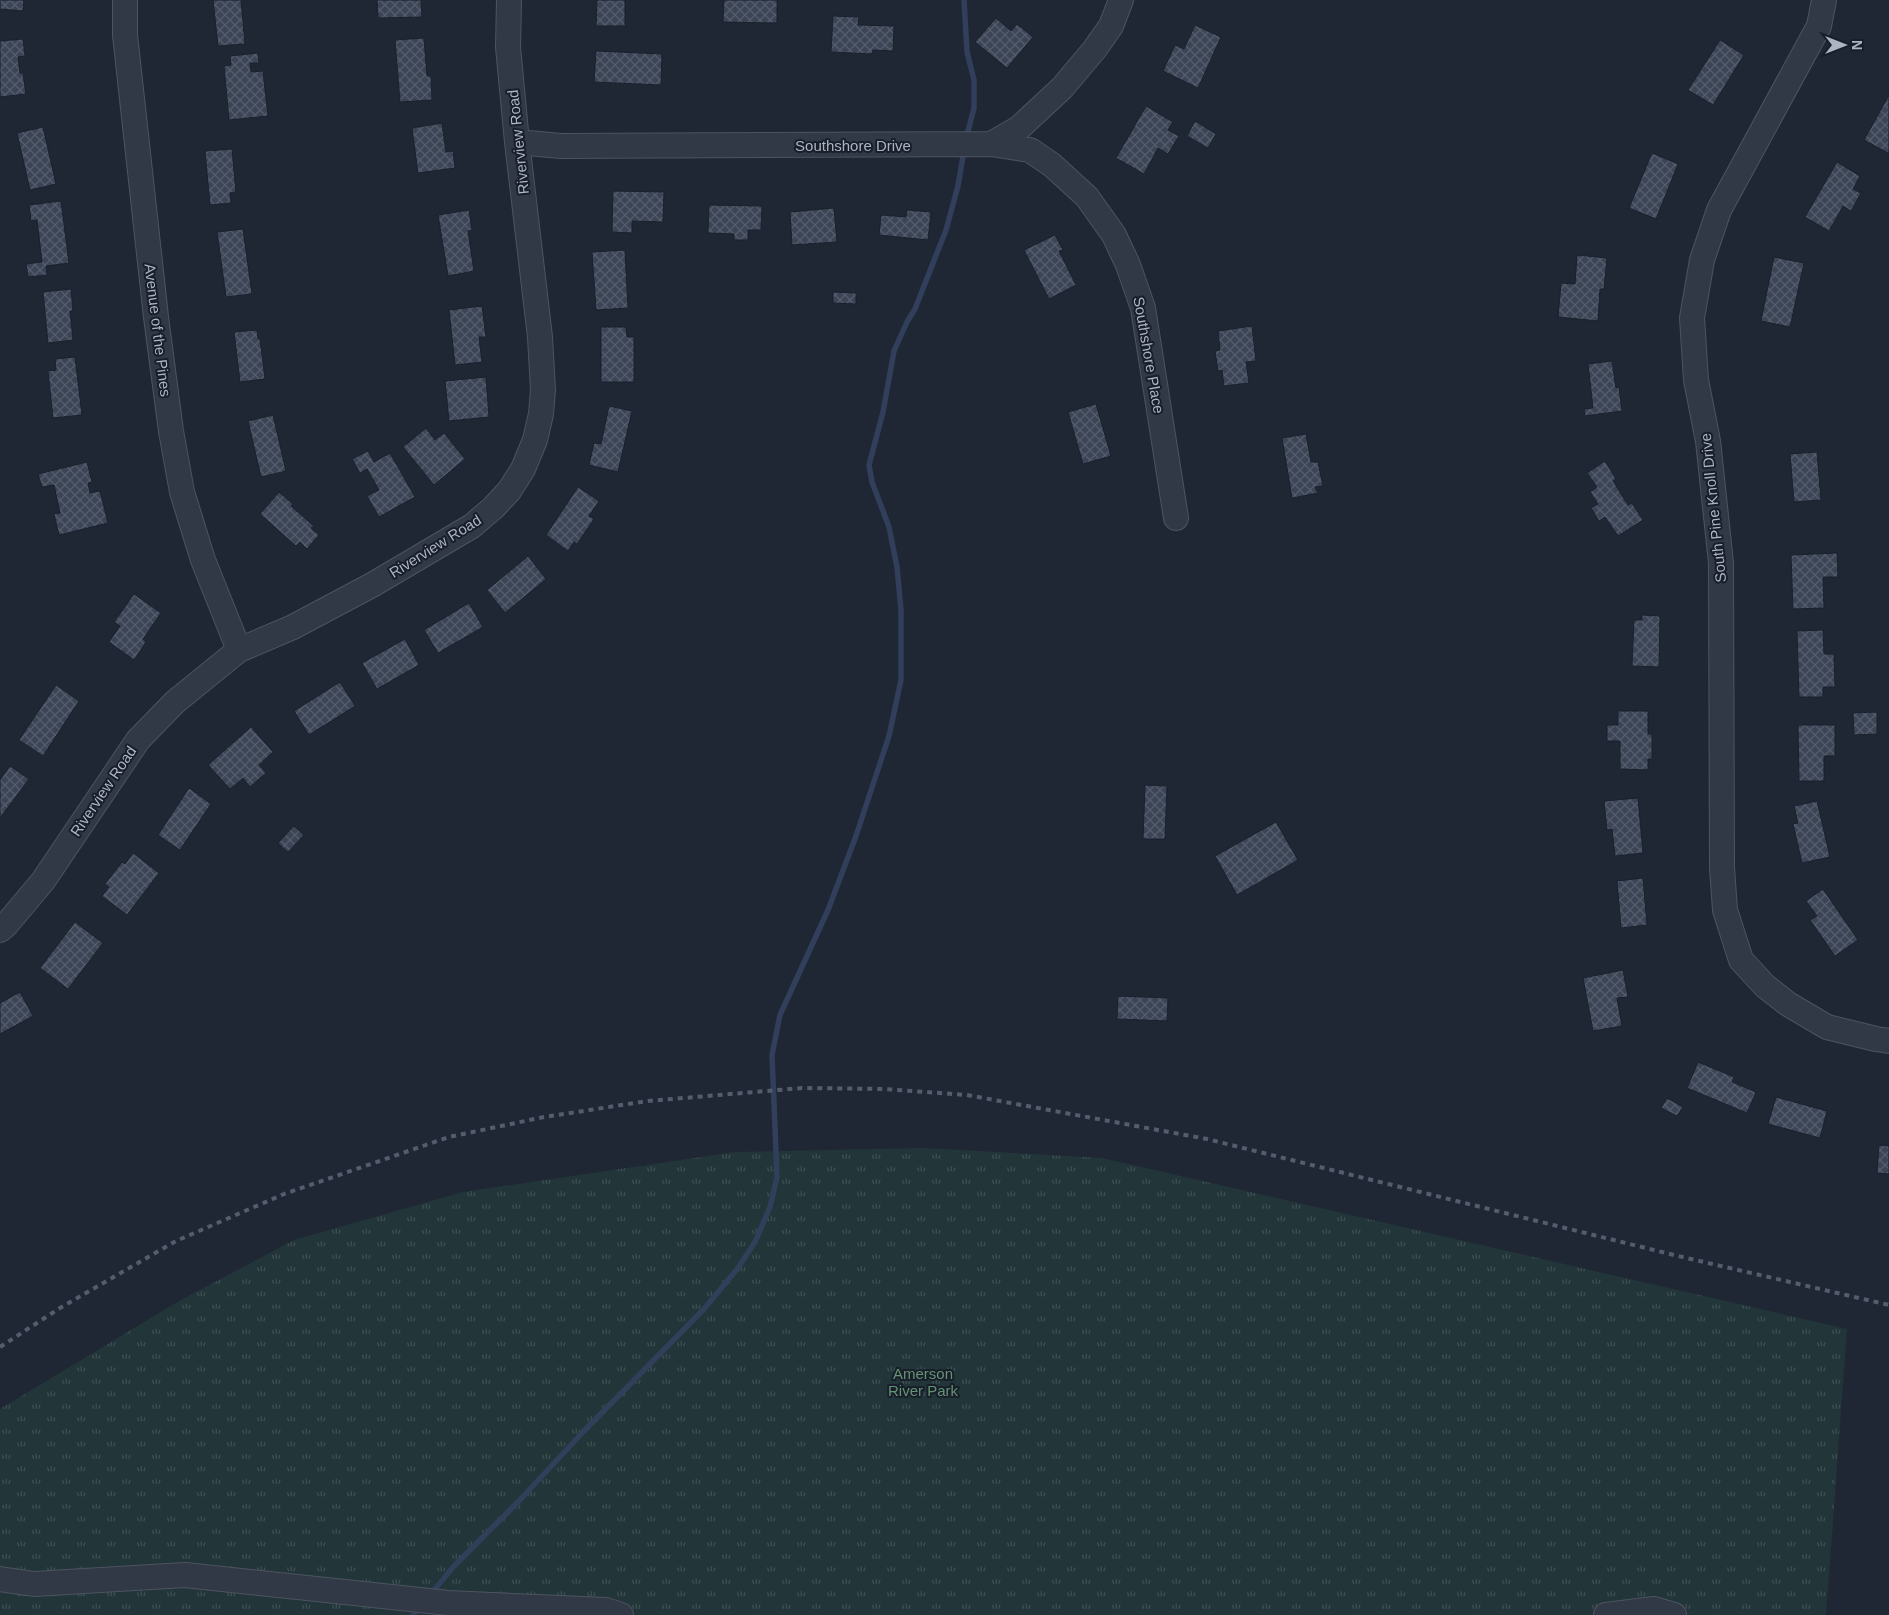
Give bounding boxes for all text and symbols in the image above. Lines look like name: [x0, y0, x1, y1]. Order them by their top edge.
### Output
north arrow: [1819, 20, 1869, 70]
text: N: [1849, 40, 1865, 50]
street label: Riverview Road: [504, 89, 532, 195]
street label: Southshore Drive: [795, 137, 911, 154]
street label: Avenue of the Pines: [141, 262, 175, 398]
street label: Southshore Place: [1130, 295, 1168, 415]
street label: South Pine Knoll Drive: [1697, 432, 1729, 584]
street label: Riverview Road: [386, 511, 484, 581]
street label: Riverview Road: [67, 743, 139, 839]
park label: Amerson River Park: [888, 1365, 959, 1399]

